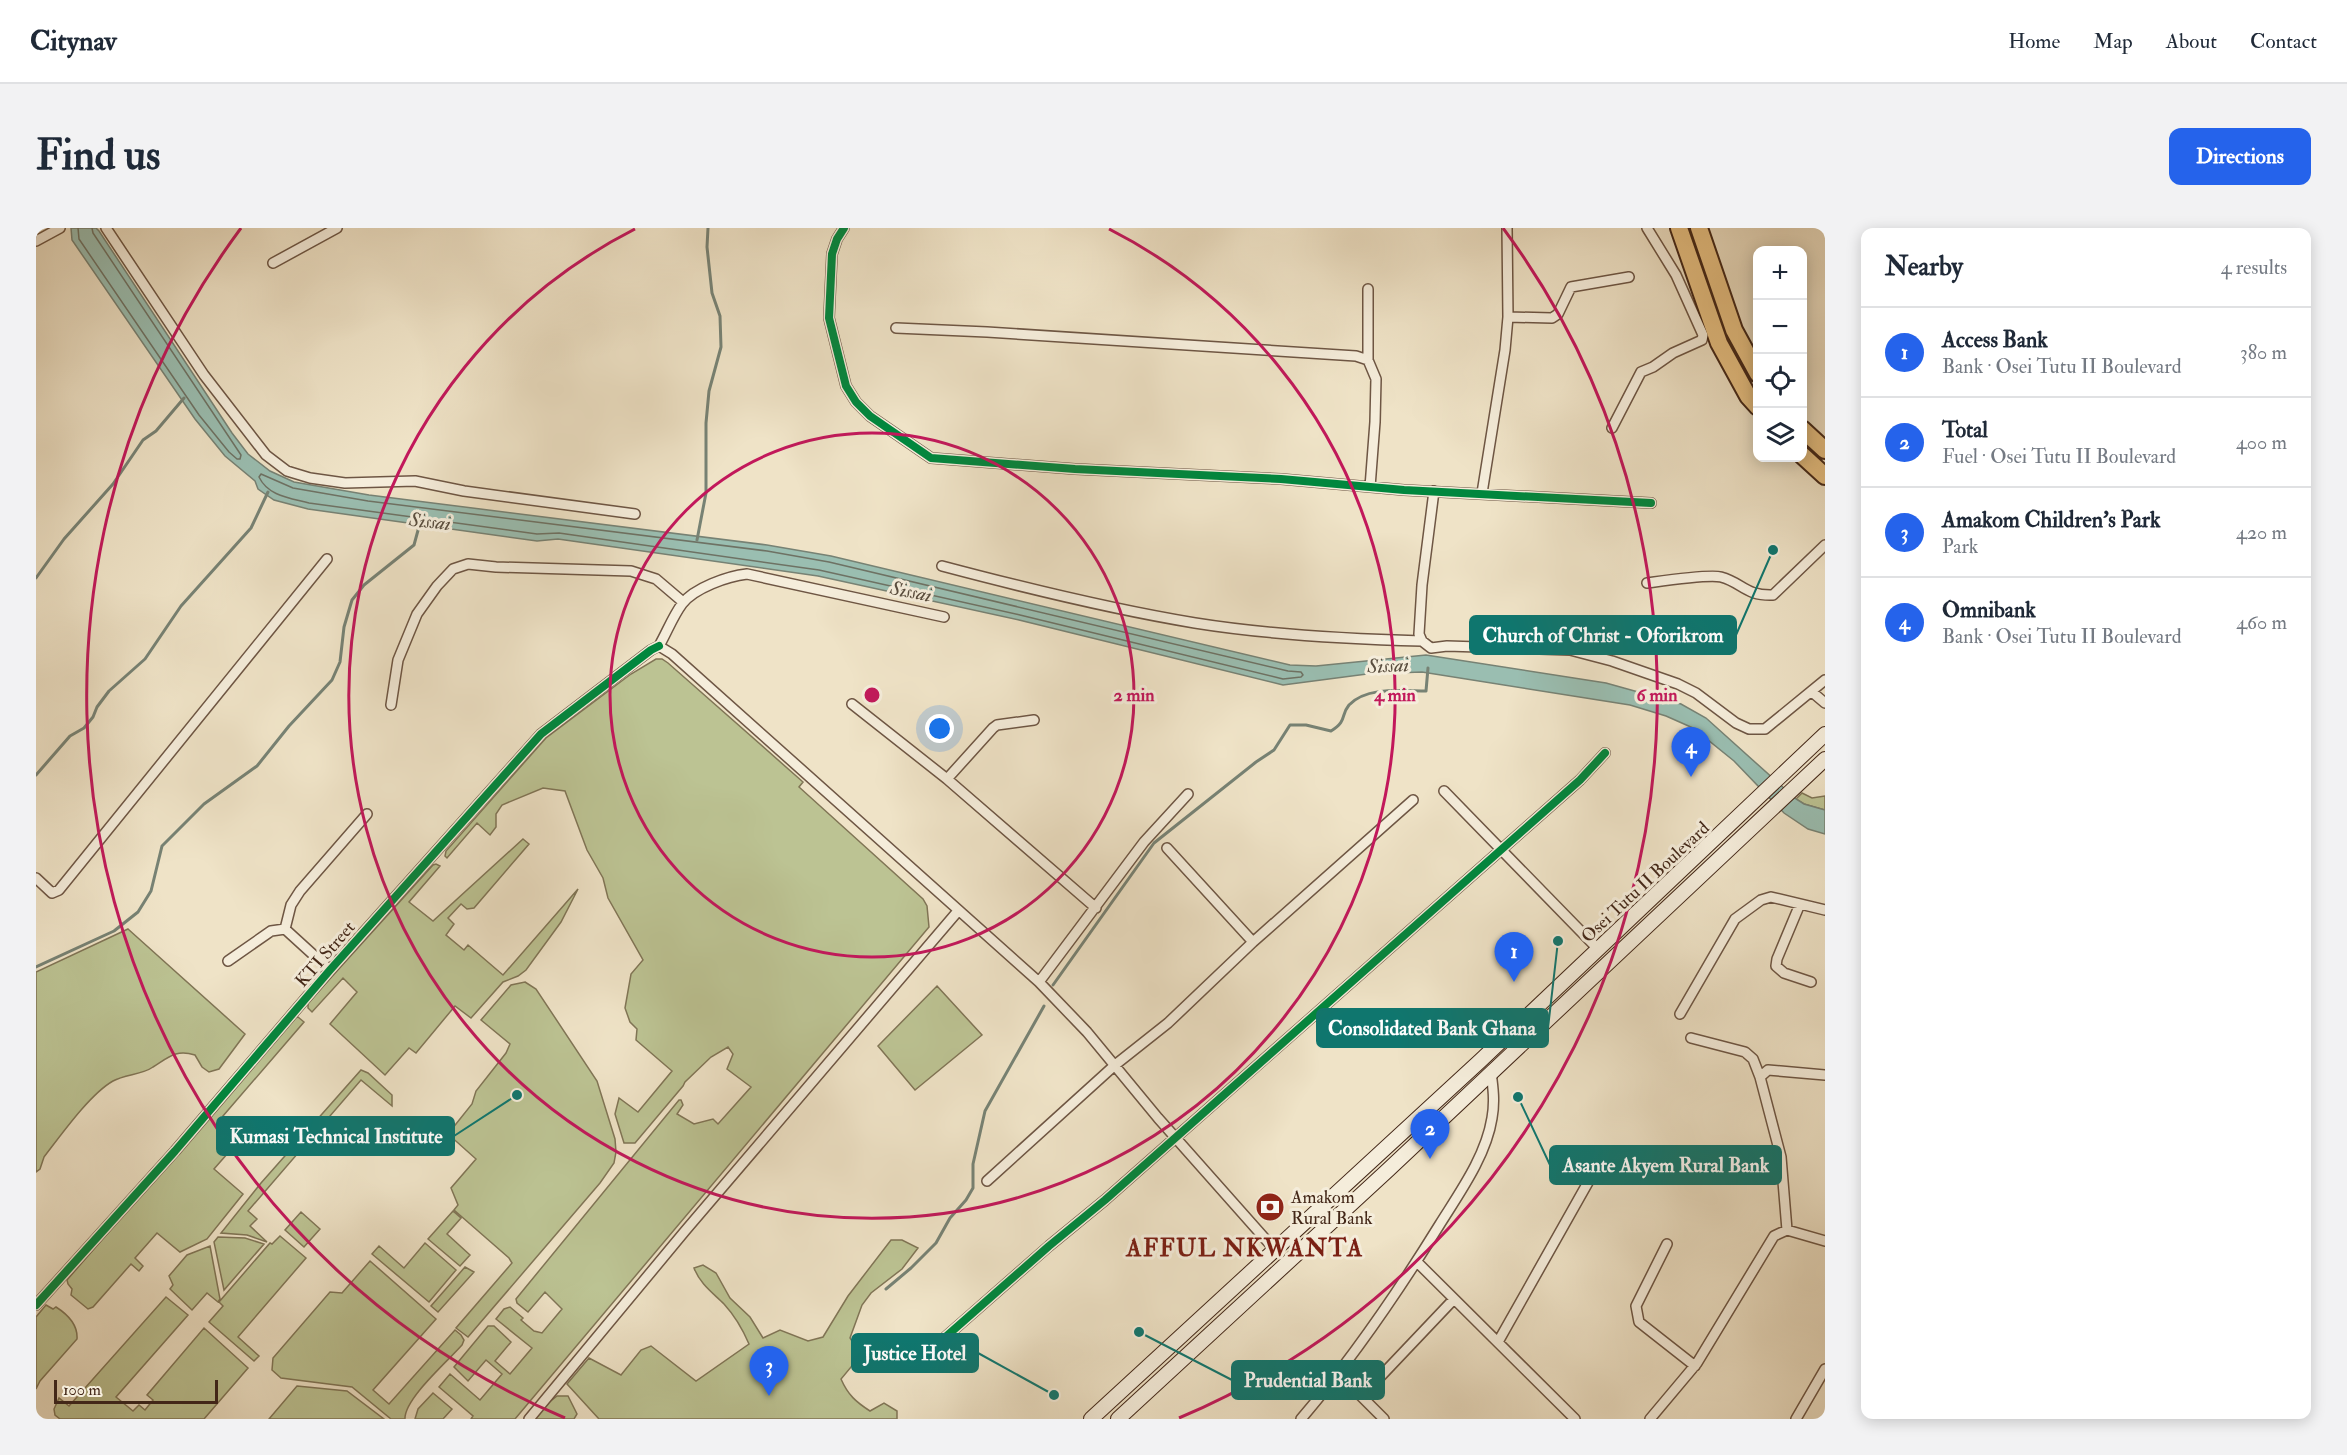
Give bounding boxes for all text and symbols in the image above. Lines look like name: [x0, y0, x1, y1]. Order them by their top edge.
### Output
text: Citynav: [30, 24, 117, 59]
text: Home: [2008, 28, 2060, 55]
text: Map: [2093, 28, 2133, 55]
text: About: [2166, 28, 2217, 55]
text: Contact: [2250, 28, 2317, 55]
button: Directions: [2169, 128, 2311, 185]
text: Find us: [36, 130, 160, 182]
map controls: [1753, 246, 1807, 462]
button: +: [1753, 246, 1807, 300]
text: Nearby: [1885, 251, 1963, 283]
text: 4 results: [2221, 255, 2287, 280]
button: −: [1753, 300, 1807, 354]
text: Access Bank: [1942, 326, 2048, 354]
text: 1: [1901, 340, 1908, 365]
text: 380 m: [2240, 340, 2287, 365]
button: locate: [1753, 354, 1807, 408]
text: Bank · Osei Tutu II Boulevard: [1942, 354, 2181, 379]
button: layers: [1753, 408, 1807, 462]
text: Total: [1942, 416, 1988, 444]
text: 2: [1899, 430, 1910, 455]
text: 400 m: [2236, 430, 2287, 455]
text: Fuel · Osei Tutu II Boulevard: [1942, 444, 2176, 469]
text: Amakom Children's Park: [1942, 506, 2161, 534]
water label: Sissai: [407, 507, 453, 536]
text: 3: [1901, 520, 1908, 545]
text: 420 m: [2236, 520, 2287, 545]
text: Park: [1942, 534, 1978, 559]
water label: Sissai: [887, 575, 934, 608]
text: Omnibank: [1942, 596, 2036, 624]
text: 4: [1899, 610, 1910, 635]
text: 460 m: [2236, 610, 2287, 635]
callout: Church of Christ - Oforikrom: [1470, 616, 1736, 654]
text: Church of Christ - Oforikrom: [1482, 623, 1724, 648]
text: Bank · Osei Tutu II Boulevard: [1942, 624, 2181, 649]
water label: Sissai: [1366, 652, 1410, 679]
text: 2 min: [1114, 684, 1155, 707]
text: 4 min: [1373, 684, 1416, 707]
text: 6 min: [1637, 684, 1678, 707]
centre of rings: [862, 685, 882, 705]
your location: [925, 714, 954, 743]
pin: 4: [1672, 728, 1710, 777]
street label: Osei Tutu II Boulevard: [1576, 817, 1714, 948]
street label: KTI Street: [290, 916, 360, 992]
pin: 1: [1494, 932, 1534, 982]
callout: Consolidated Bank Ghana: [1317, 1009, 1548, 1047]
text: Consolidated Bank Ghana: [1328, 1016, 1537, 1041]
pin: 2: [1410, 1110, 1450, 1159]
callout: Kumasi Technical Institute: [217, 1117, 454, 1155]
text: Kumasi Technical Institute: [229, 1124, 443, 1149]
callout: Asante Akyem Rural Bank: [1550, 1146, 1781, 1184]
text: Asante Akyem Rural Bank: [1562, 1153, 1770, 1179]
place label: Amakom Rural Bank: [1290, 1186, 1373, 1230]
bank icon: Amakom Rural Bank: [1254, 1191, 1286, 1223]
district label: AFFUL NKWANTA: [1125, 1233, 1364, 1264]
callout: Justice Hotel: [852, 1334, 978, 1372]
text: Justice Hotel: [863, 1341, 967, 1366]
pin: 3: [750, 1346, 788, 1396]
callout: Prudential Bank: [1232, 1361, 1384, 1399]
text: Prudential Bank: [1244, 1368, 1373, 1393]
scale bar: [54, 1377, 218, 1404]
text: 100 m: [63, 1380, 101, 1400]

